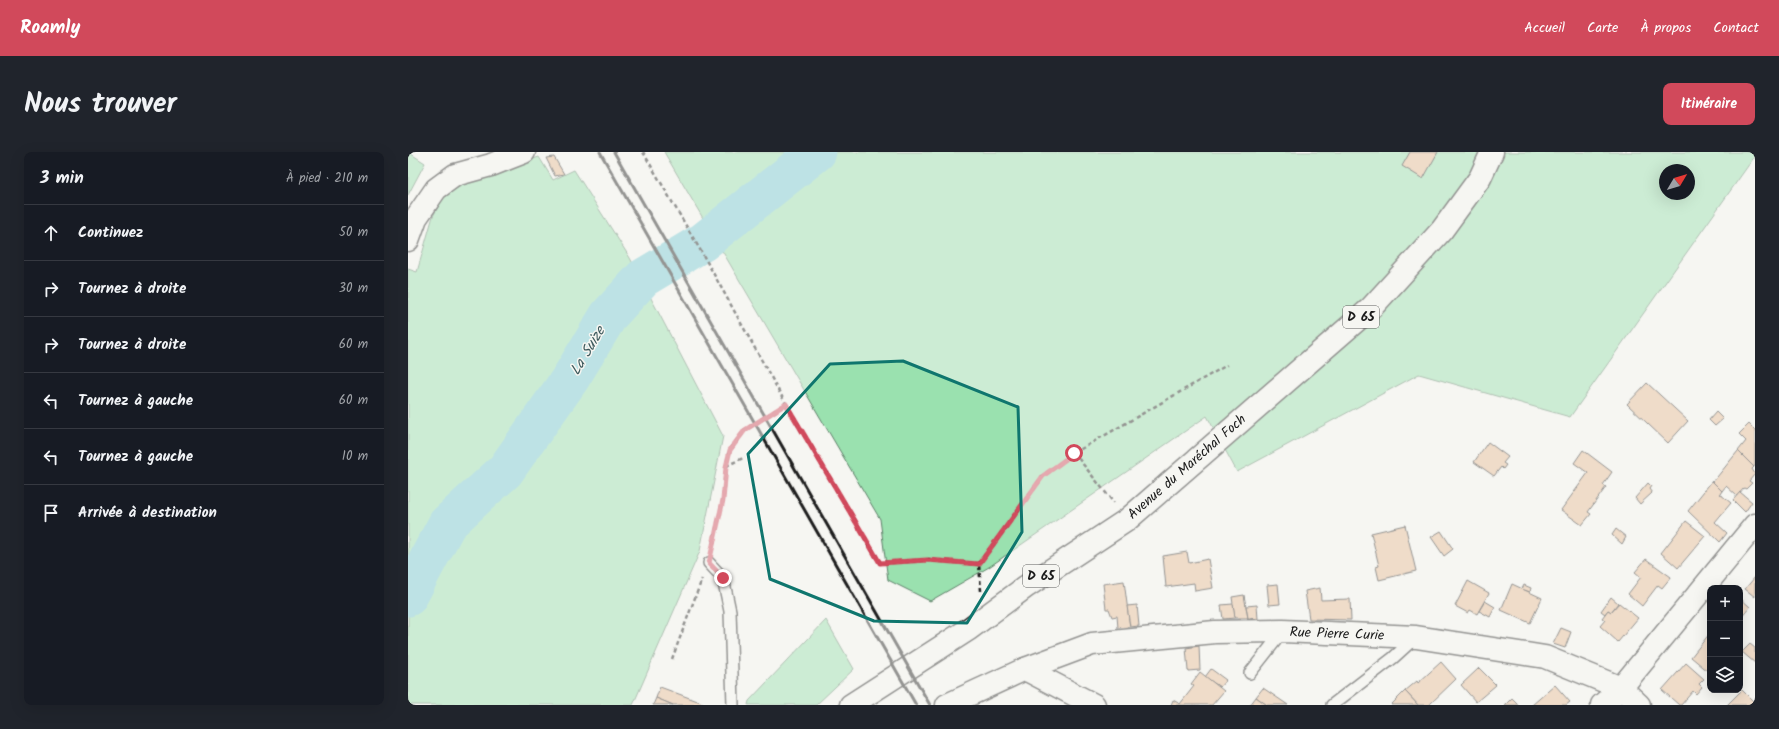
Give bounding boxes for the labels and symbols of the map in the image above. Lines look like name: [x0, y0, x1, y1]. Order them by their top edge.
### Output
north arrow: [1659, 164, 1695, 200]
road number: D 65: [1343, 306, 1379, 328]
water label: La Suize: [564, 321, 613, 380]
street label: Avenue du Maréchal Foch: [1123, 409, 1251, 525]
route start: [1065, 444, 1083, 462]
road number: D 65: [1023, 565, 1059, 587]
route end: [714, 569, 732, 587]
street label: Rue Pierre Curie: [1289, 621, 1385, 647]

